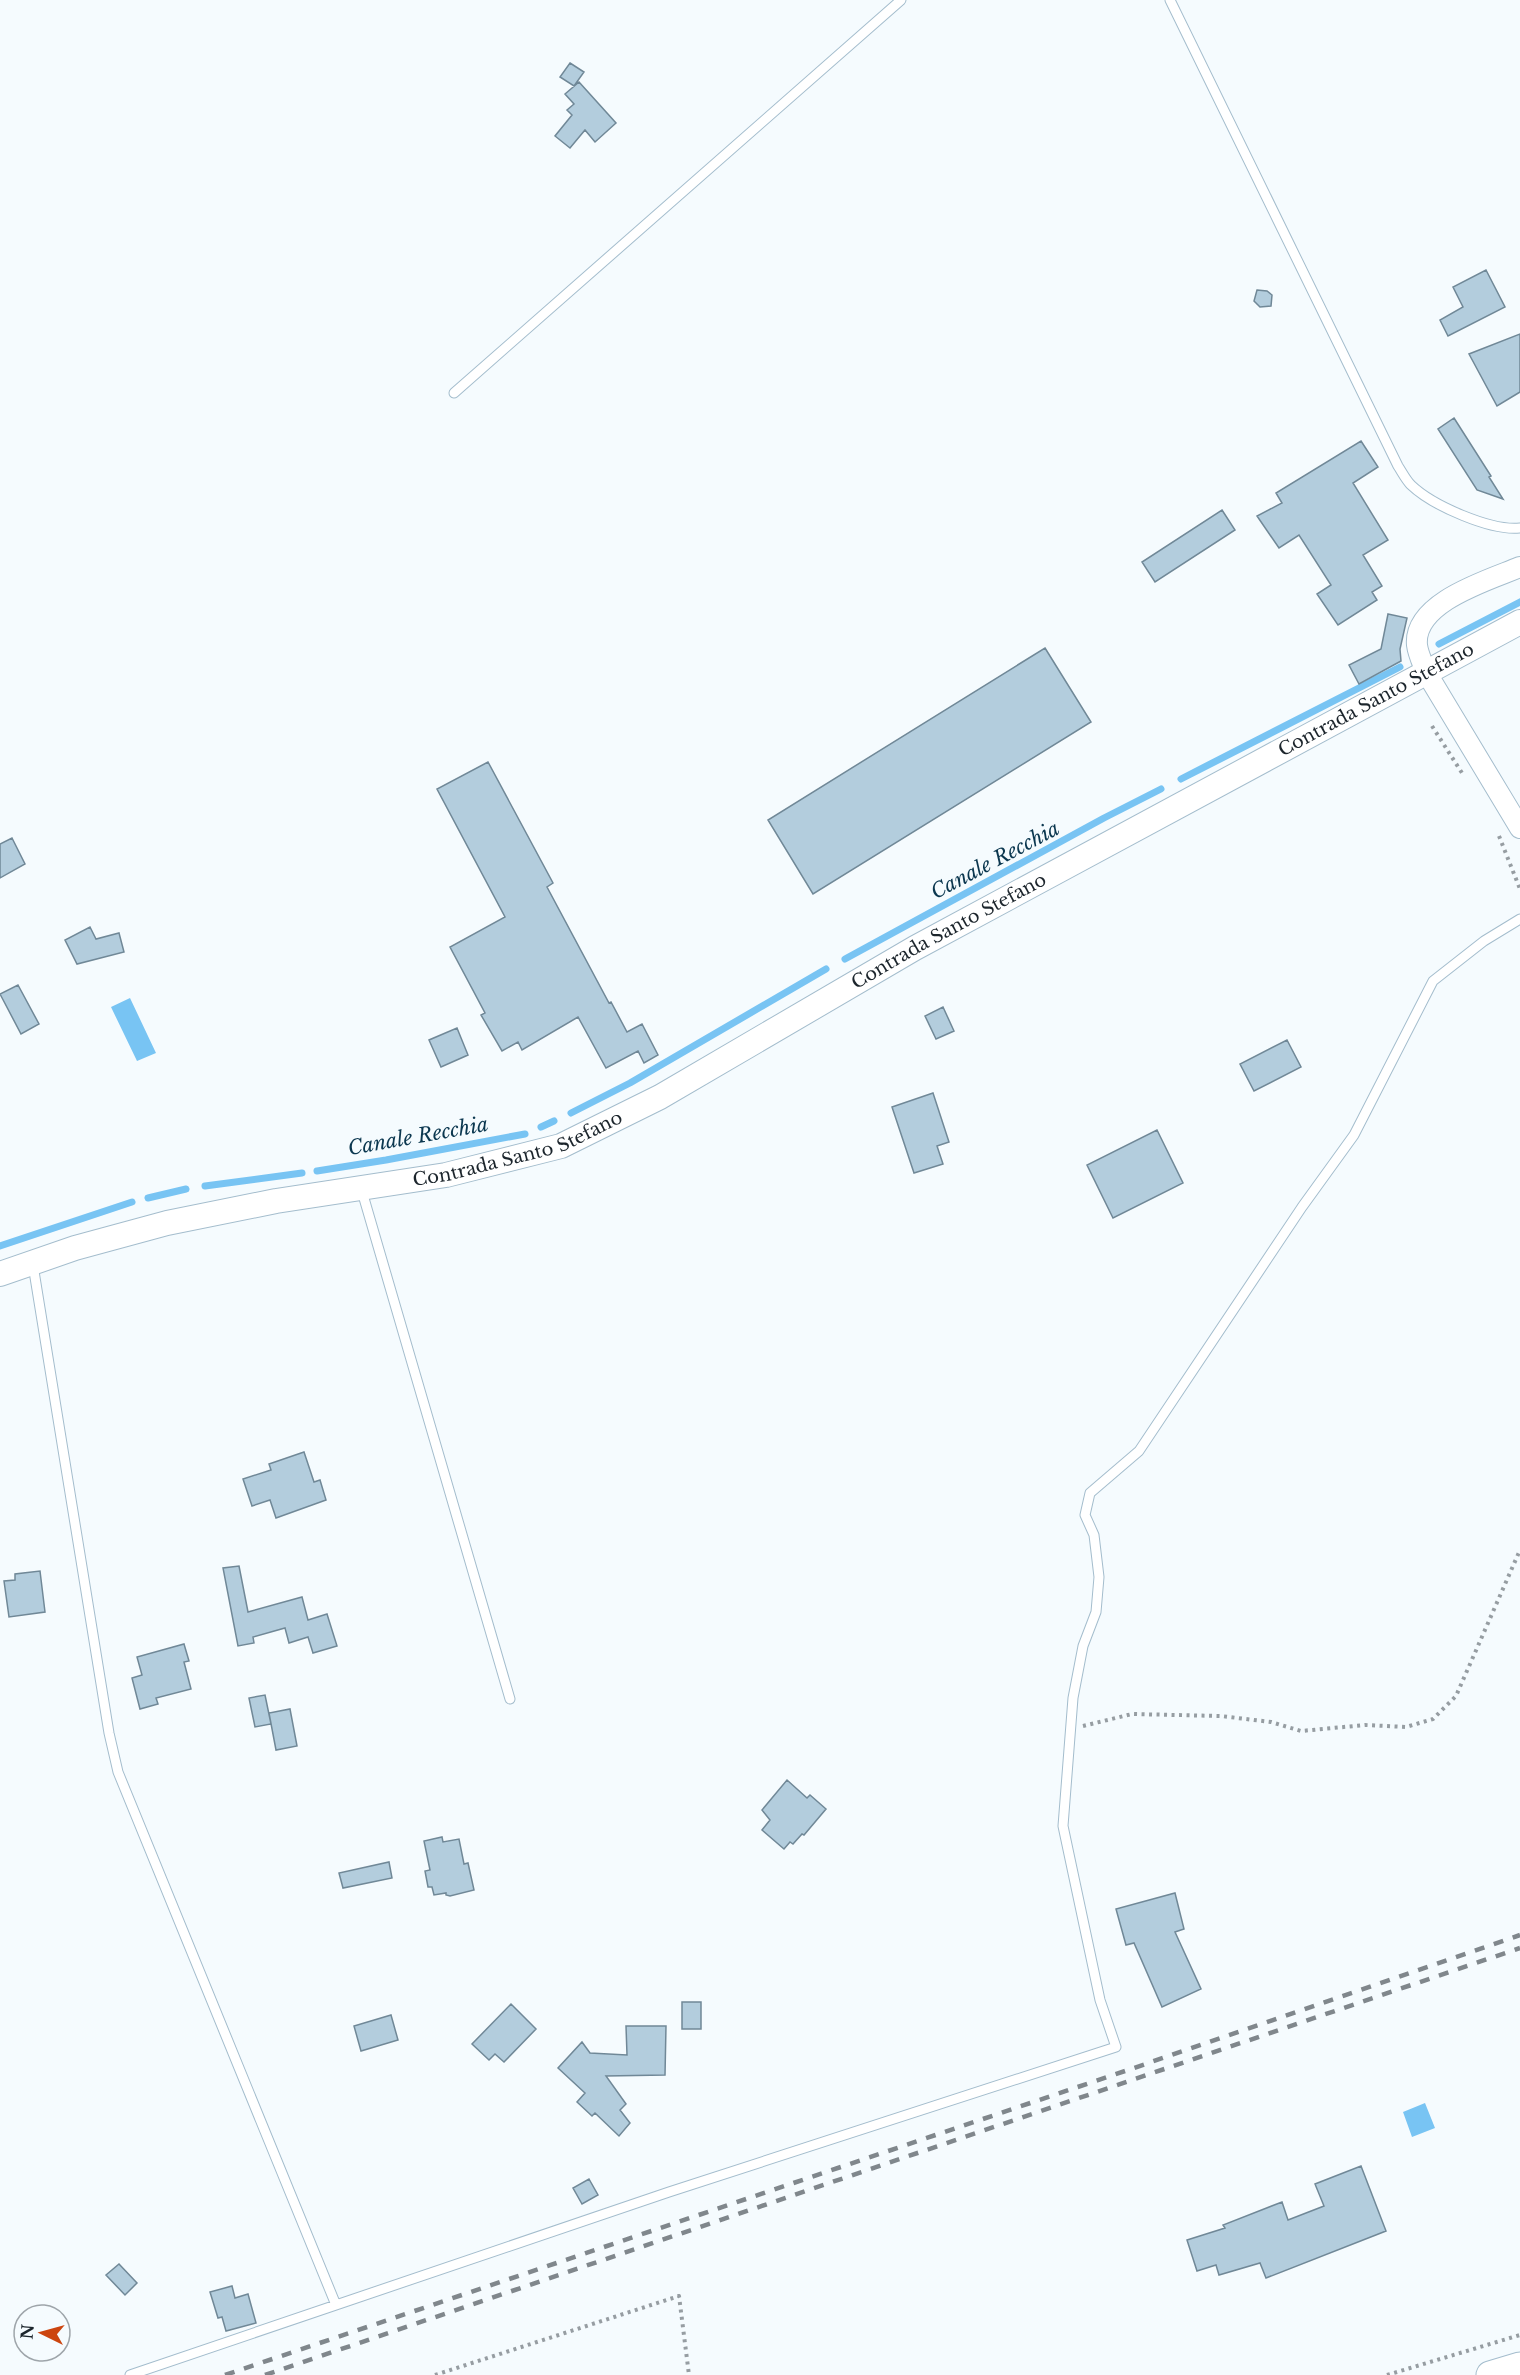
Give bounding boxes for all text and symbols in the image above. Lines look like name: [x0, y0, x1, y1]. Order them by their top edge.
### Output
street label: Contrada Santo Stefano: [1274, 638, 1478, 761]
water label: Canale Recchia: [927, 816, 1063, 904]
street label: Contrada Santo Stefano: [847, 868, 1050, 994]
street label: Contrada Santo Stefano: [411, 1106, 626, 1191]
water label: Canale Recchia: [346, 1112, 490, 1160]
north arrow: [12, 2303, 72, 2363]
text: N: [16, 2323, 38, 2340]

